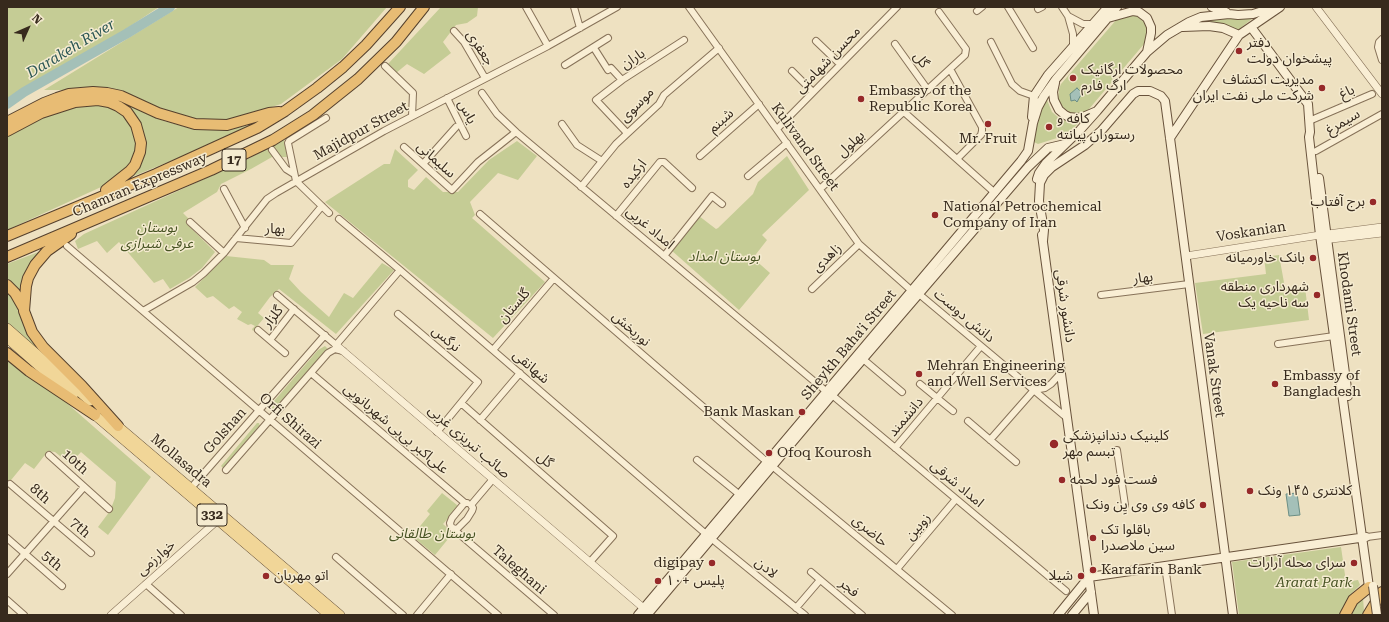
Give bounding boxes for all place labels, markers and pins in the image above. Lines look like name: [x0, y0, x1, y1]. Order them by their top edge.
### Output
place label: دفتر پیشخوان دولت: [1247, 35, 1332, 68]
marker: دفتر پیشخوان دولت: [1234, 46, 1244, 56]
place label: محصولات ارگانیک ارگ فارم: [1081, 62, 1183, 94]
place label: مدیریت اکتشاف شرکت ملی نفت ایران: [1193, 72, 1314, 104]
marker: محصولات ارگانیک ارگ فارم: [1068, 73, 1078, 83]
place label: Embassy of the Republic Korea: [869, 83, 973, 116]
marker: مدیریت اکتشاف شرکت ملی نفت ایران: [1317, 83, 1327, 93]
marker: Embassy of the Republic Korea: [856, 94, 866, 104]
place label: کافه و رستوران پیانته: [1057, 111, 1135, 144]
marker: Mr. Fruit: [983, 119, 993, 129]
marker: کافه و رستوران پیانته: [1044, 122, 1054, 132]
place label: Mr. Fruit: [959, 131, 1017, 147]
place label: برج آفتاب: [1310, 194, 1365, 210]
marker: برج آفتاب: [1368, 197, 1378, 207]
place label: National Petrochemical Company of Iran: [943, 199, 1102, 232]
marker: National Petrochemical Company of Iran: [930, 210, 940, 220]
place label: بانک خاورمیانه: [1226, 250, 1305, 266]
marker: بانک خاورمیانه: [1308, 253, 1318, 263]
place label: شهرداری منطقه سه ناحیه یک: [1221, 279, 1309, 312]
marker: شهرداری منطقه سه ناحیه یک: [1312, 290, 1322, 300]
place label: Mehran Engineering and Well Services: [927, 358, 1065, 390]
place label: Embassy of Bangladesh: [1283, 368, 1361, 400]
marker: Mehran Engineering and Well Services: [914, 369, 924, 379]
marker: Embassy of Bangladesh: [1270, 379, 1280, 389]
place label: Bank Maskan: [703, 404, 794, 420]
marker: Bank Maskan: [797, 407, 807, 417]
place label: کلینیک دندانپزشکی تبسم مهر: [1063, 428, 1169, 460]
marker: کلینیک دندانپزشکی تبسم مهر: [1048, 438, 1060, 450]
place label: Ofoq Kourosh: [777, 445, 872, 461]
marker: Ofoq Kourosh: [764, 448, 774, 458]
place label: فست فود لحمه: [1070, 472, 1158, 488]
marker: فست فود لحمه: [1057, 475, 1067, 485]
place label: کلانتری ۱۴۵ ونک: [1258, 483, 1352, 499]
marker: کلانتری ۱۴۵ ونک: [1245, 486, 1255, 496]
place label: کافه وی‌ وی‌ یِن ونک: [1086, 497, 1195, 513]
marker: کافه وی‌ وی‌ یِن ونک: [1198, 500, 1208, 510]
place label: باقلوا تک سین ملاصدرا: [1101, 522, 1175, 554]
marker: باقلوا تک سین ملاصدرا: [1088, 533, 1098, 543]
place label: digipay: [654, 555, 704, 571]
place label: سرای محله آرارات: [1248, 555, 1346, 571]
marker: digipay: [707, 558, 717, 568]
marker: سرای محله آرارات: [1349, 558, 1359, 568]
place label: Karafarin Bank: [1101, 562, 1202, 578]
marker: Karafarin Bank: [1088, 565, 1098, 575]
place label: اتو مهربان: [274, 568, 329, 584]
place label: شیلا: [1048, 568, 1073, 584]
marker: اتو مهربان: [261, 571, 271, 581]
marker: شیلا: [1076, 571, 1086, 581]
place label: پلیس +۱۰: [666, 573, 725, 589]
marker: پلیس +۱۰: [653, 576, 663, 586]

